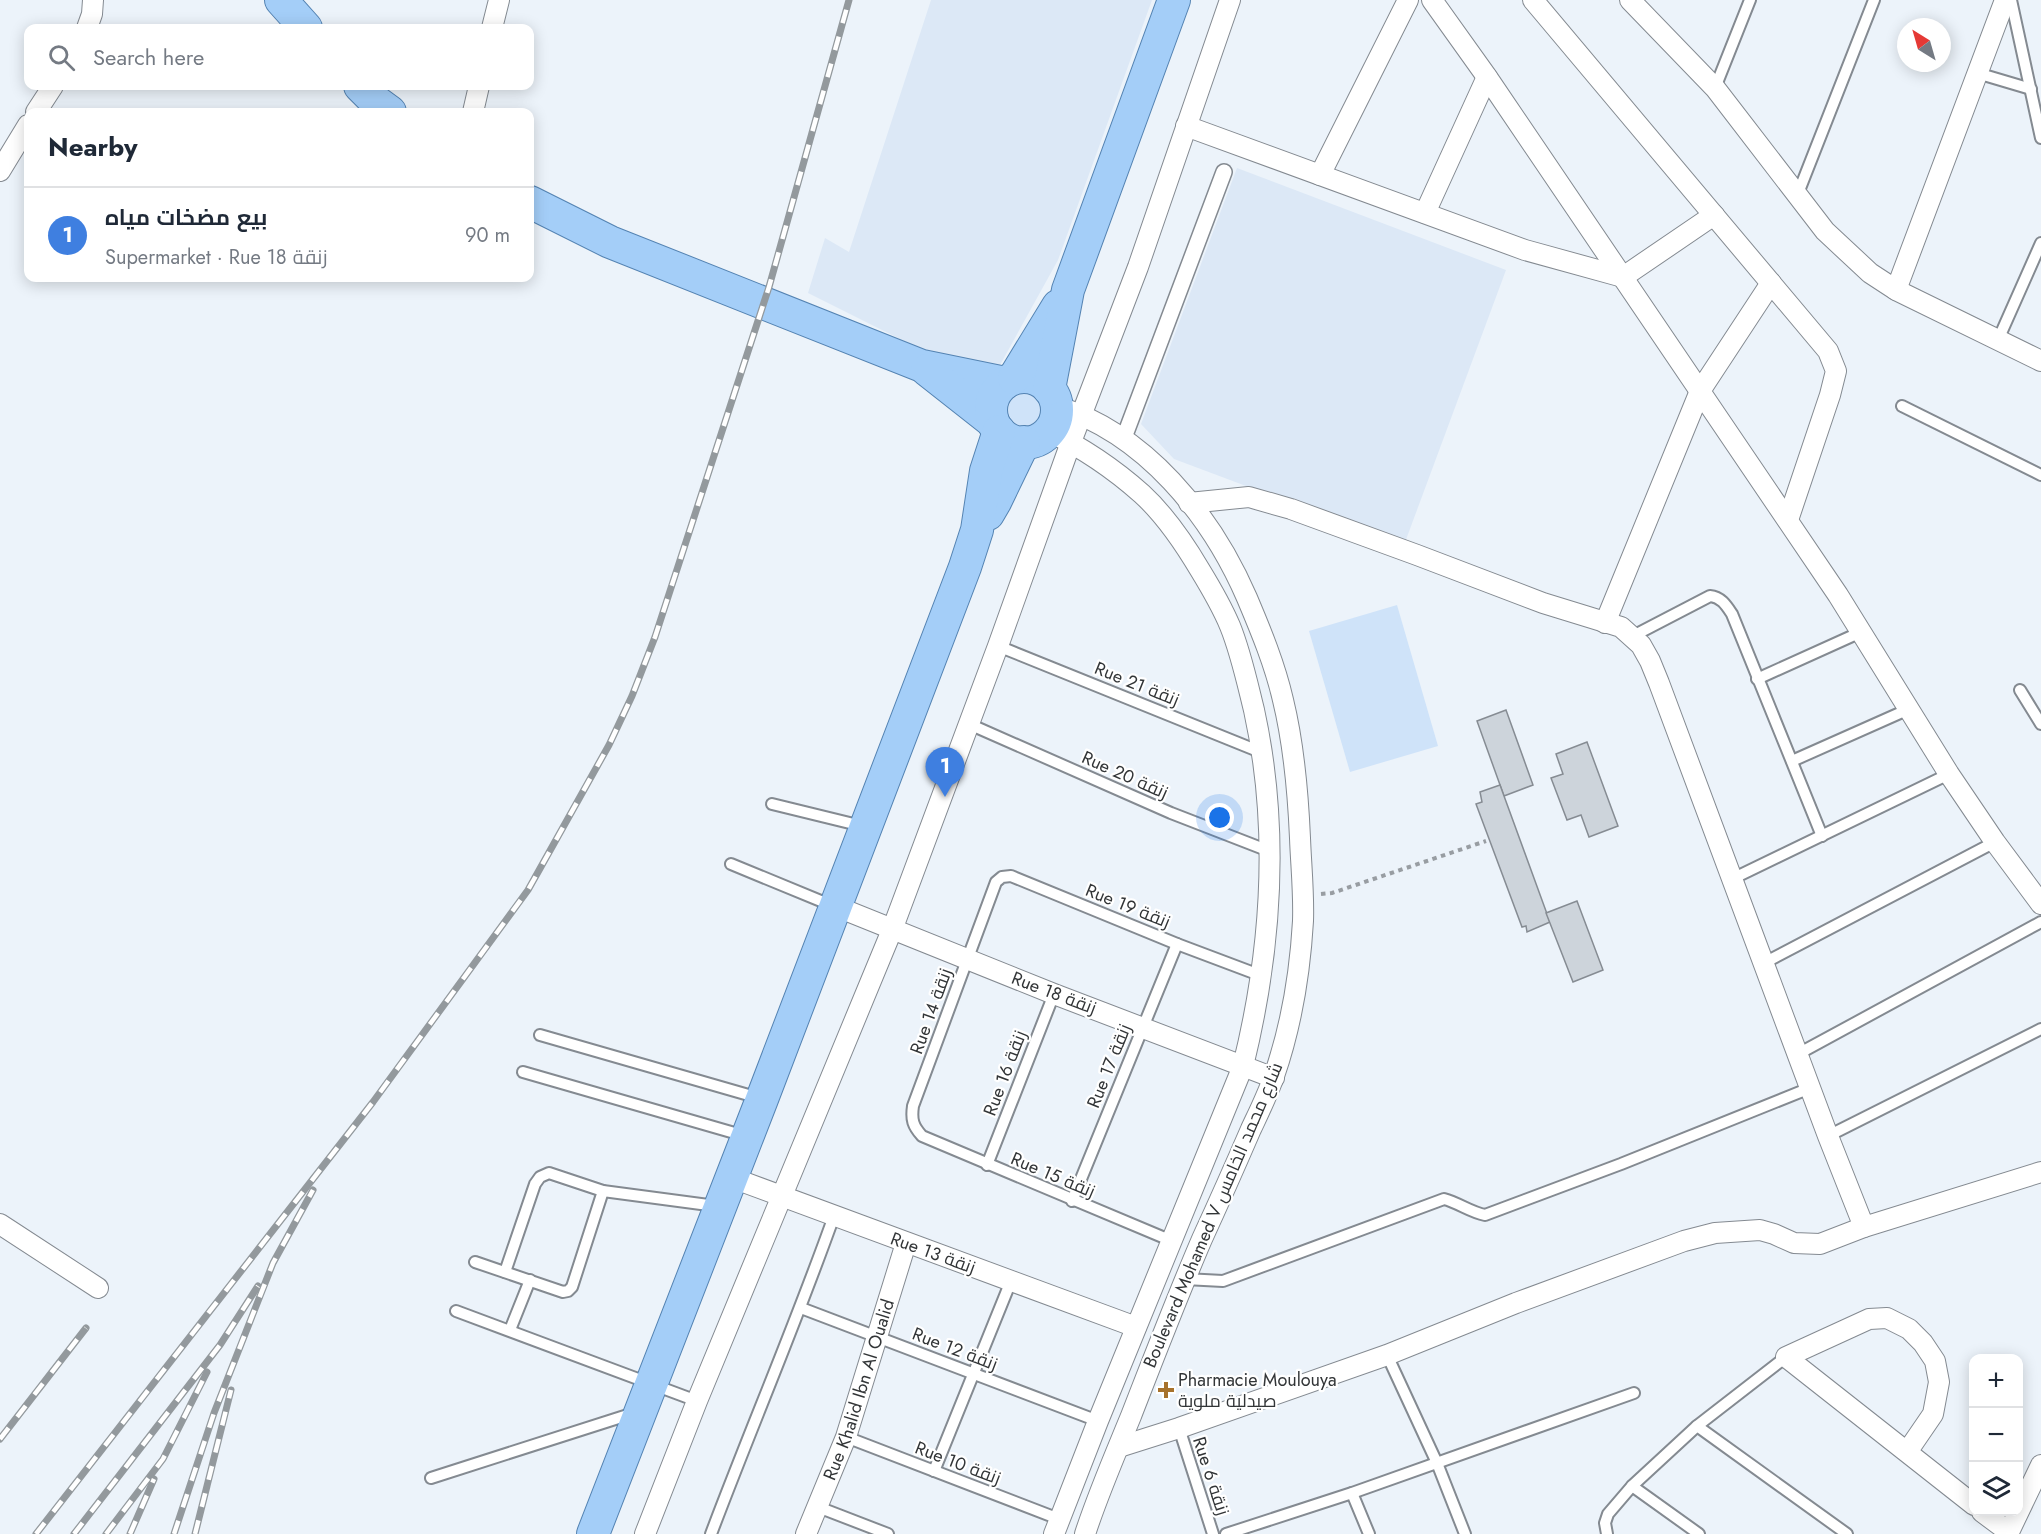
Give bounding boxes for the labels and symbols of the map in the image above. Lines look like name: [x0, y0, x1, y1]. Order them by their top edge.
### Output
north arrow: [1897, 18, 1951, 72]
street label: Rue 21 زنقة: [1091, 655, 1183, 713]
street label: Rue 20 زنقة: [1078, 744, 1172, 806]
pin: 1: [926, 748, 964, 797]
your location: [1205, 803, 1234, 832]
street label: Rue 19 زنقة: [1082, 877, 1174, 935]
street label: Rue 14 زنقة: [903, 964, 959, 1058]
street label: Rue 18 زنقة: [1008, 965, 1100, 1021]
street label: Rue 17 زنقة: [1080, 1020, 1138, 1112]
street label: Rue 16 زنقة: [977, 1027, 1033, 1119]
street label: Boulevard Mohamed V شارع محمد الخامس: [1137, 1058, 1289, 1372]
street label: Rue 15 زنقة: [1007, 1146, 1099, 1204]
street label: Rue 13 زنقة: [887, 1226, 979, 1280]
street label: Rue Khalid Ibn Al Oualid: [817, 1296, 901, 1484]
street label: Rue 12 زنقة: [909, 1321, 1001, 1377]
place label: Pharmacie Moulouya صيدلية ملوية: [1178, 1367, 1337, 1414]
marker: Pharmacie Moulouya صيدلية ملوية: [1159, 1383, 1173, 1397]
street label: Rue 6 زنقة: [1186, 1433, 1236, 1519]
street label: Rue 10 زنقة: [911, 1435, 1005, 1491]

